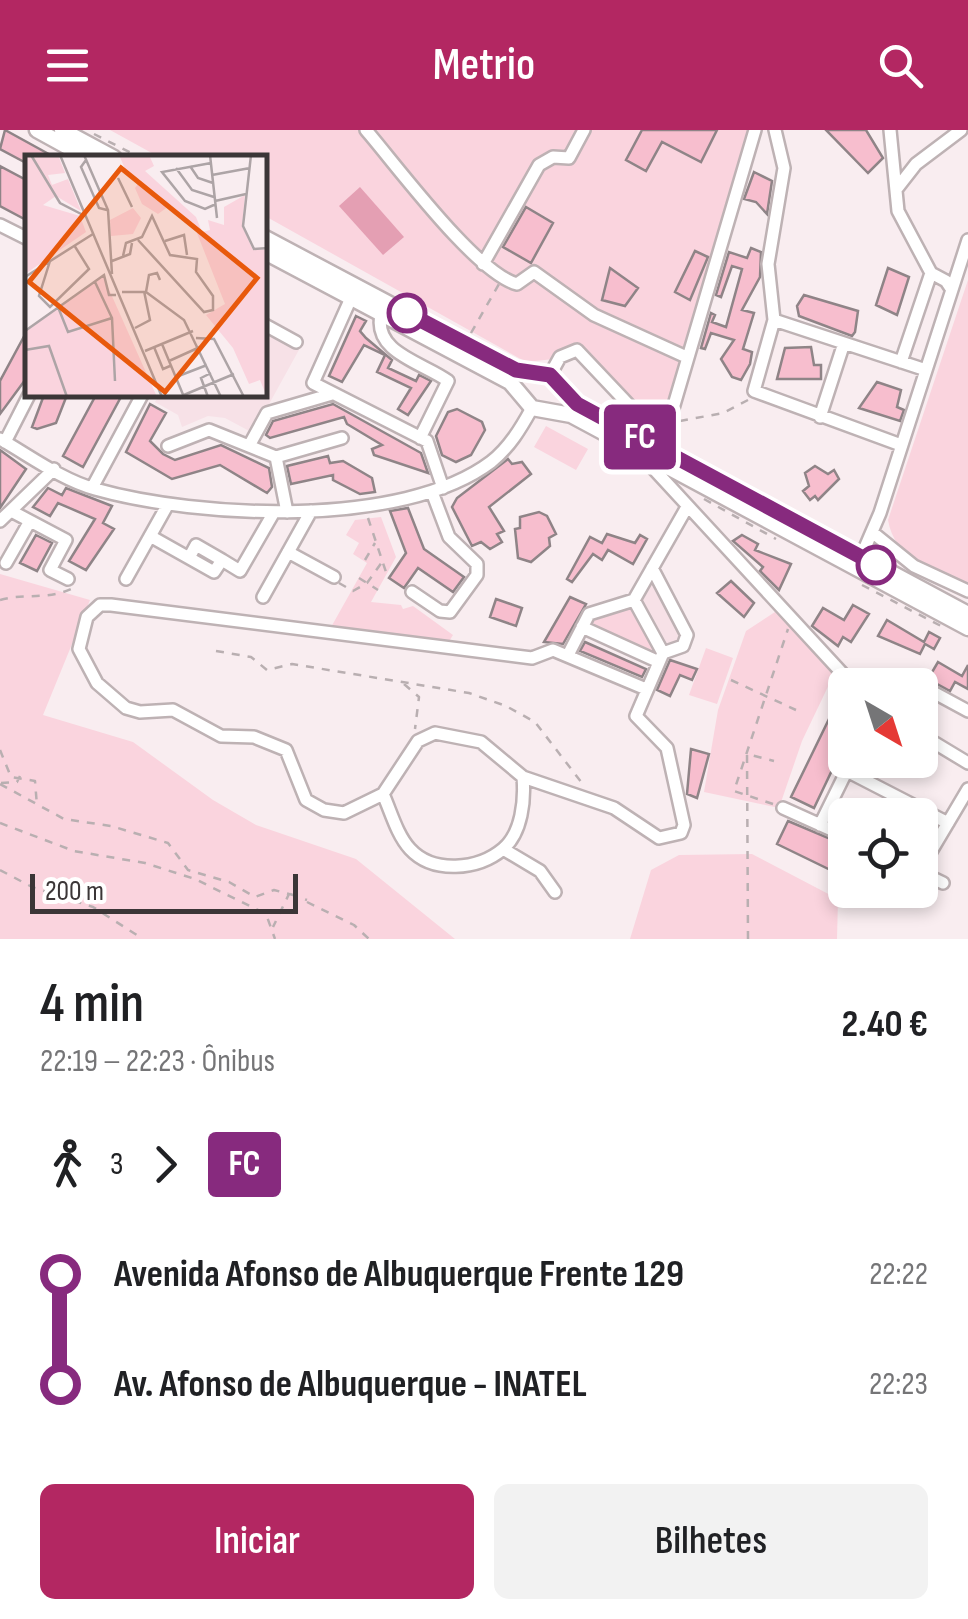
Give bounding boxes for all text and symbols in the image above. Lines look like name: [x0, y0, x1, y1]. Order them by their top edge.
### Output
icon: menu: [40, 38, 95, 93]
text: Metrio: [433, 38, 535, 93]
icon: search: [873, 38, 928, 93]
inset map: [25, 155, 268, 398]
unlabelled marker: [388, 294, 426, 332]
line badge: FC: [595, 404, 685, 470]
text: FC: [624, 416, 656, 459]
unlabelled marker: [857, 546, 895, 584]
north arrow: [828, 668, 938, 778]
map controls: [828, 668, 938, 908]
button: locate: [828, 798, 938, 908]
scale bar: [30, 869, 298, 914]
text: 200 m: [45, 875, 104, 908]
text: 4 min: [40, 971, 144, 1038]
text: 2.40 €: [841, 1002, 928, 1047]
text: 22:19 – 22:23 · Ônibus: [40, 1042, 275, 1081]
icon: walk: [40, 1137, 95, 1192]
icon: forward: [138, 1137, 193, 1192]
text: FC: [228, 1143, 261, 1186]
text: 3: [110, 1145, 123, 1184]
text: Avenida Afonso de Albuquerque Frente 129: [114, 1252, 684, 1297]
text: 22:22: [869, 1255, 928, 1294]
text: Av. Afonso de Albuquerque - INATEL: [114, 1362, 587, 1407]
text: 22:23: [869, 1365, 928, 1404]
button: Iniciar: [40, 1484, 474, 1599]
button: Bilhetes: [494, 1484, 928, 1599]

